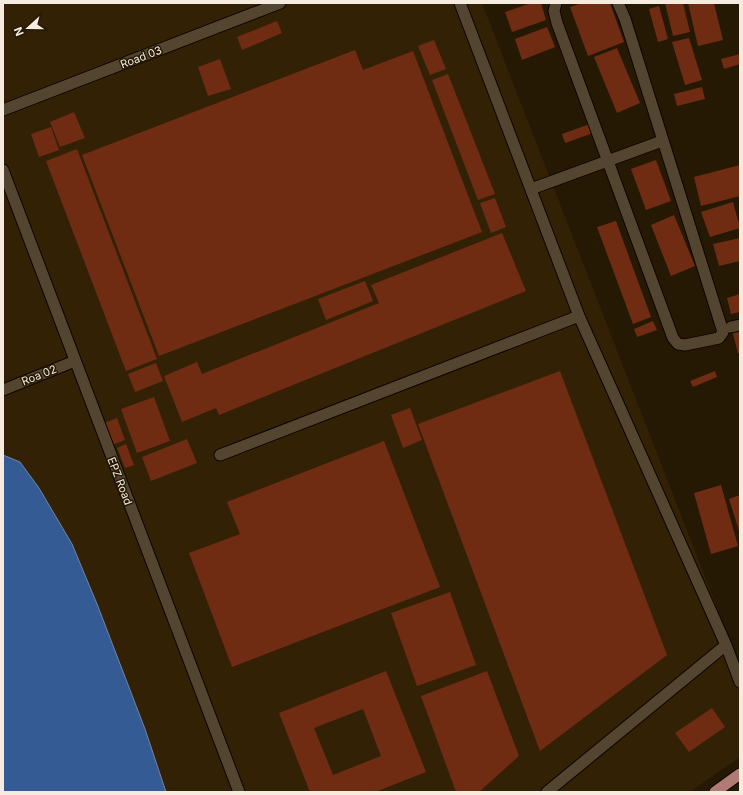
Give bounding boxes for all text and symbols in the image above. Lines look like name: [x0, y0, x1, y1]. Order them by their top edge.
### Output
north arrow: [8, 8, 48, 48]
text: N: [11, 25, 27, 38]
street label: Road 03: [118, 43, 164, 71]
street label: Roa 02: [19, 362, 59, 388]
street label: EPZ Road: [104, 455, 136, 507]

